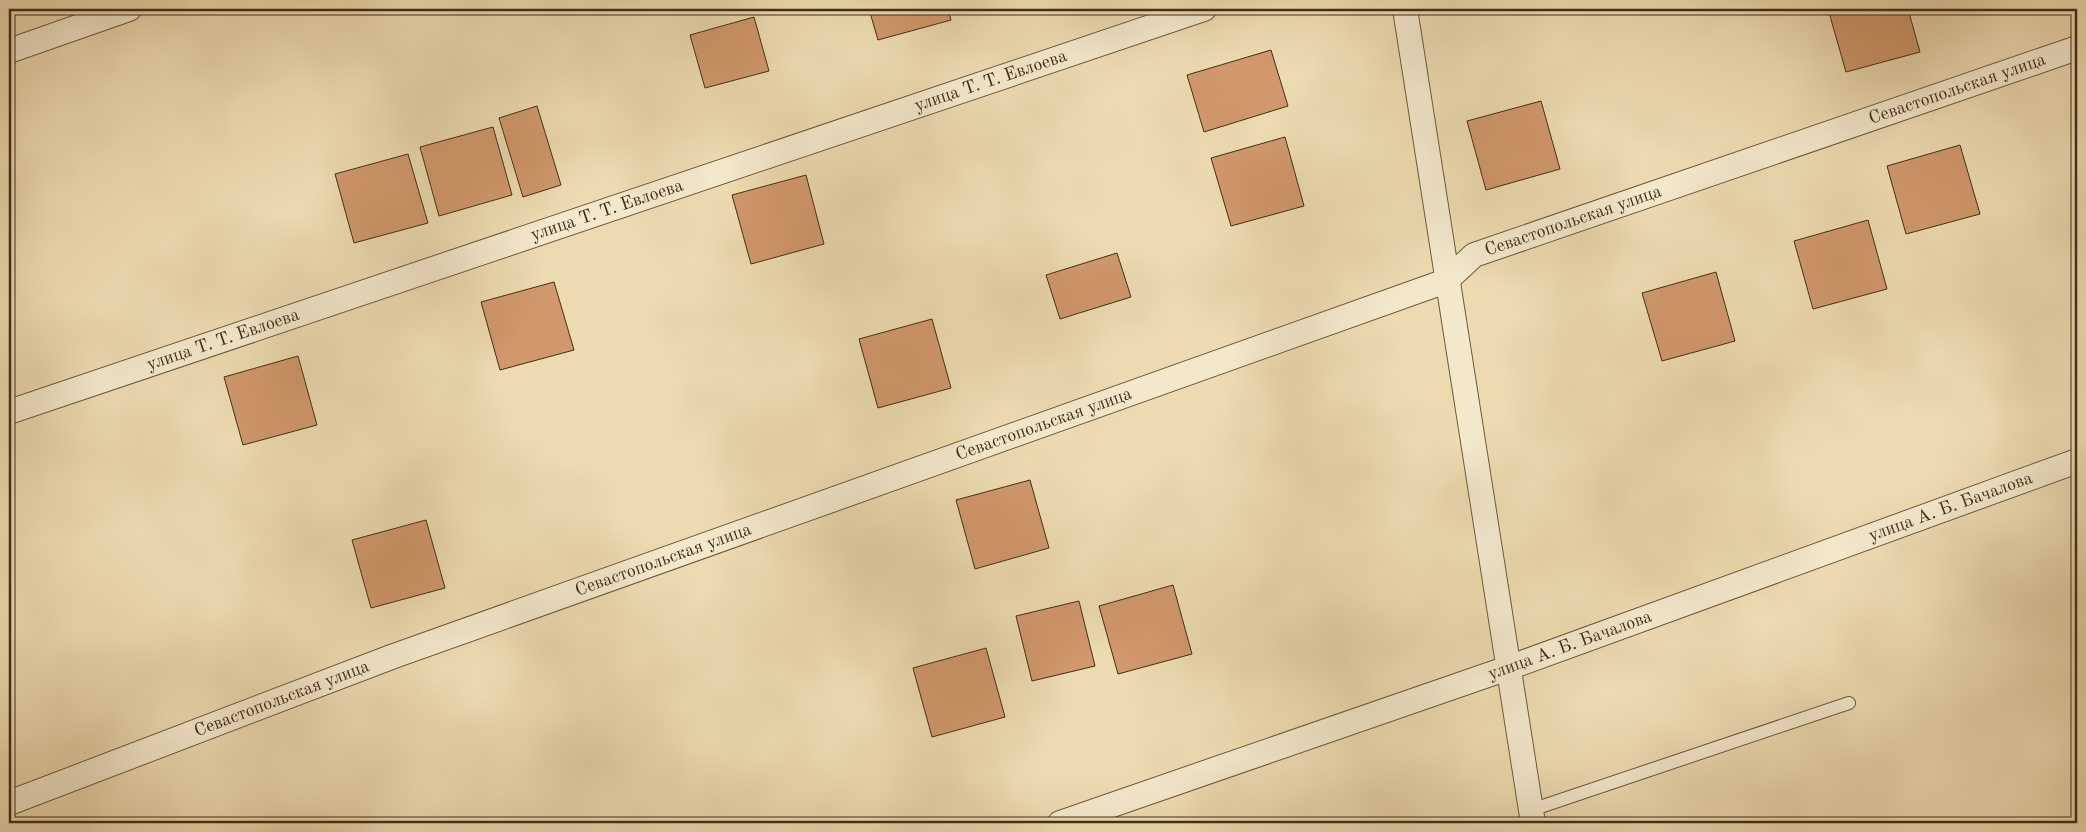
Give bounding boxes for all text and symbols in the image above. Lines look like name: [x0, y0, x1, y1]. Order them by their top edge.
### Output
street label: улица Т. Т. Евлоева: [912, 47, 1069, 115]
street label: Севастопольская улица: [1866, 50, 2048, 128]
street label: улица Т. Т. Евлоева: [528, 176, 686, 244]
street label: Севастопольская улица: [1482, 182, 1664, 260]
street label: улица Т. Т. Евлоева: [145, 306, 302, 374]
street label: Севастопольская улица: [953, 385, 1134, 464]
street label: улица А. Б. Бачалова: [1866, 469, 2035, 545]
street label: Севастопольская улица: [573, 520, 754, 600]
street label: улица А. Б. Бачалова: [1486, 607, 1654, 683]
street label: Севастопольская улица: [192, 657, 372, 740]

